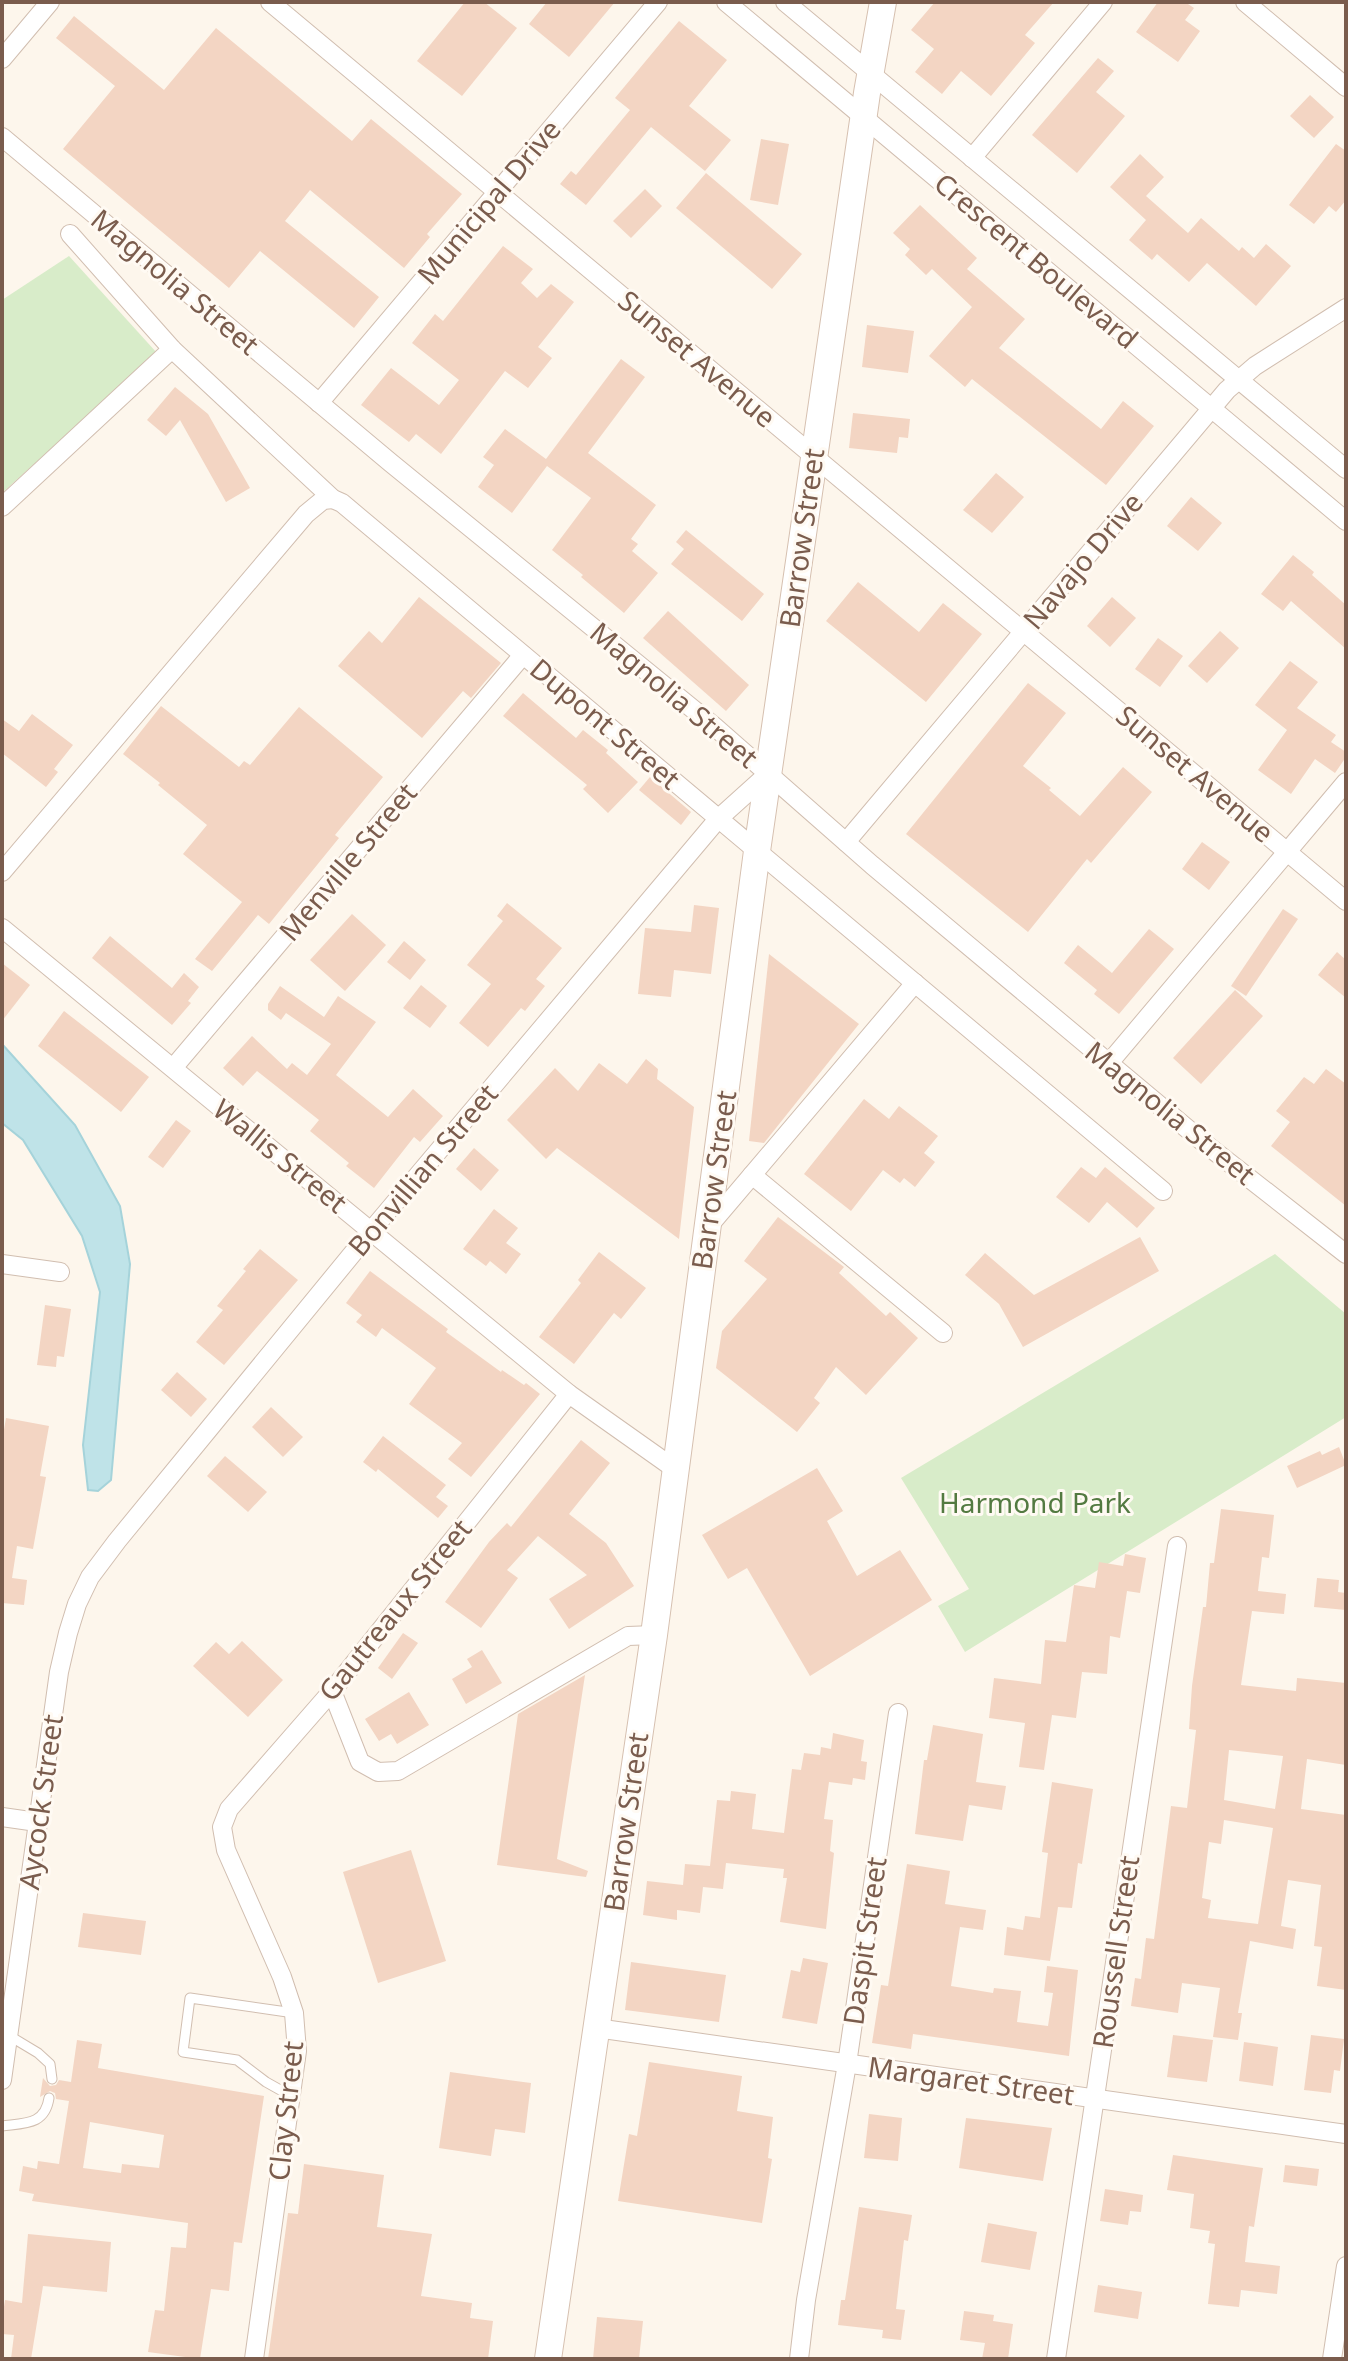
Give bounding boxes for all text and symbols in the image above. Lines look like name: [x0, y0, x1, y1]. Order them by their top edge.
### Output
street label: Municipal Drive: [408, 111, 569, 292]
street label: Crescent Boulevard: [927, 164, 1146, 357]
street label: Magnolia Street: [84, 200, 268, 363]
street label: Sunset Avenue: [611, 281, 785, 435]
street label: Barrow Street: [770, 446, 832, 630]
street label: Navajo Drive: [1014, 484, 1151, 637]
street label: Magnolia Street: [583, 613, 767, 776]
street label: Dupont Street: [523, 649, 689, 797]
street label: Sunset Avenue: [1109, 696, 1283, 850]
street label: Menville Street: [270, 774, 425, 949]
street label: Magnolia Street: [1078, 1032, 1263, 1192]
street label: Bonvillian Street: [339, 1075, 506, 1264]
street label: Barrow Street: [682, 1088, 744, 1272]
street label: Wallis Street: [206, 1090, 355, 1221]
park label: Harmond Park: [939, 1483, 1131, 1521]
street label: Gautreaux Street: [309, 1511, 479, 1708]
street label: Aycock Street: [9, 1712, 71, 1892]
street label: Barrow Street: [594, 1730, 656, 1914]
street label: Roussell Street: [1083, 1853, 1147, 2051]
street label: Daspit Street: [833, 1854, 895, 2027]
street label: Clay Street: [259, 2039, 311, 2183]
street label: Margaret Street: [866, 2047, 1077, 2113]

